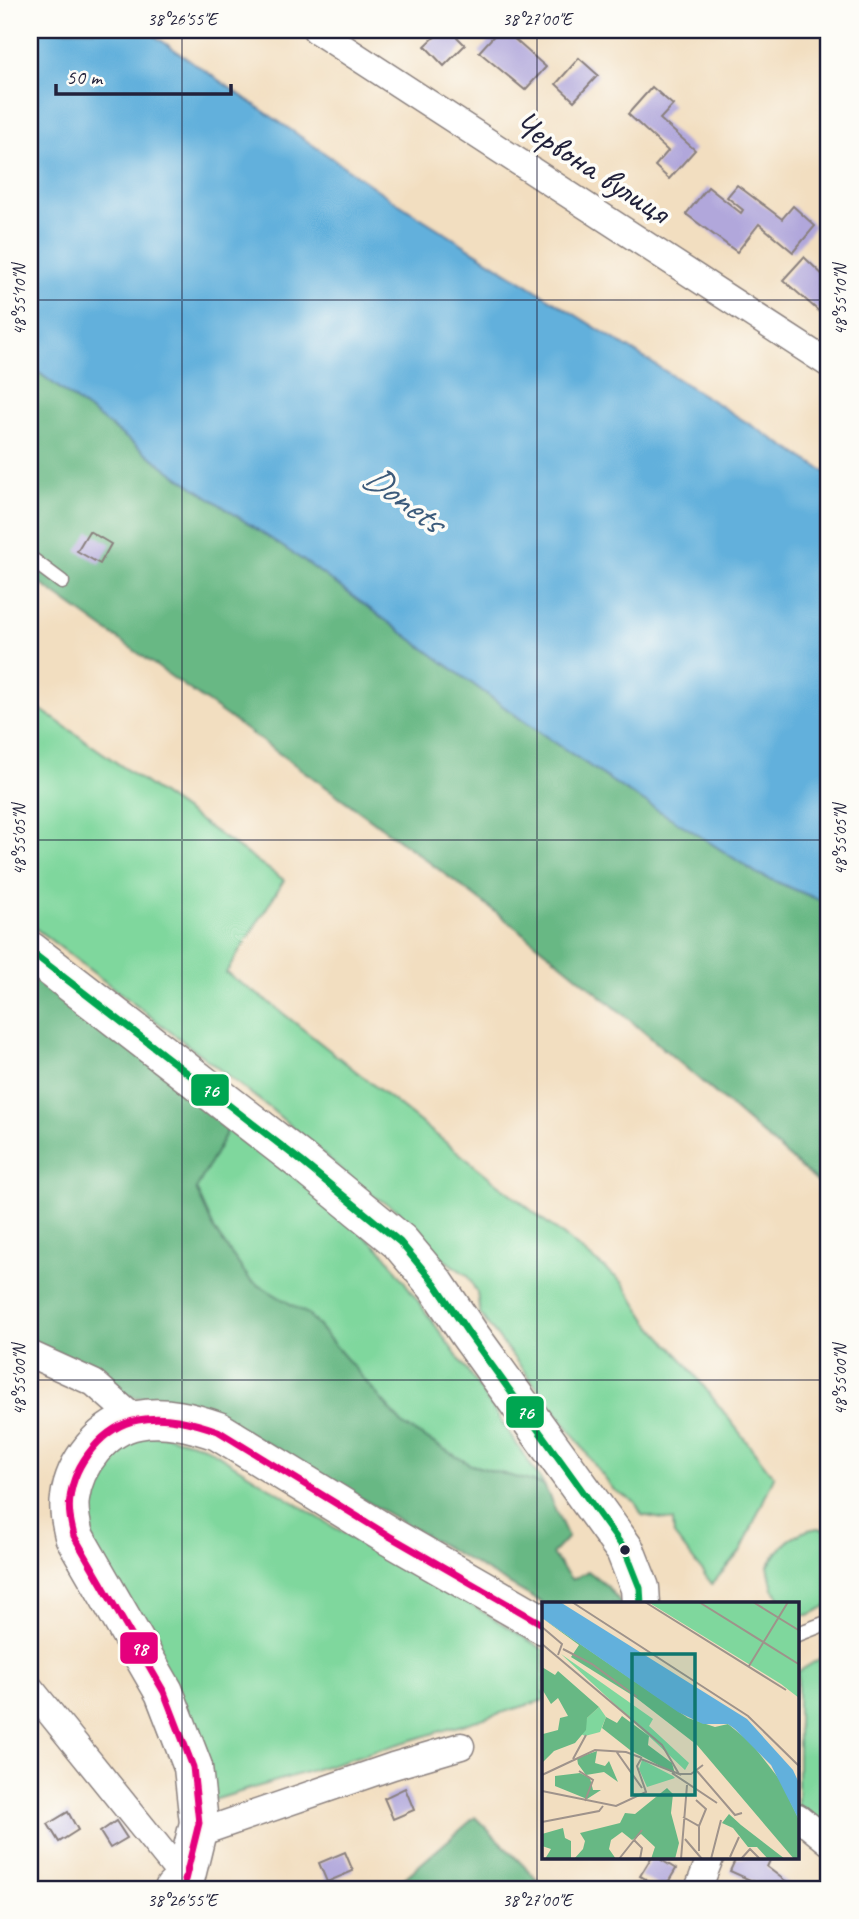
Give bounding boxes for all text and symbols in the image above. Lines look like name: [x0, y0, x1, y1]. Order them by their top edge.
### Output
text: 38°26'55"E: [147, 8, 219, 30]
text: 38°27'00"E: [502, 8, 574, 30]
scale bar: [56, 52, 231, 96]
text: 50 m: [66, 64, 104, 90]
street label: Червона вулиця: [506, 100, 681, 236]
text: 48°55'10"N: [8, 261, 30, 335]
text: 48°55'10"N: [829, 261, 851, 335]
water label: Donets: [354, 453, 459, 547]
text: 48°55'05"N: [8, 801, 30, 875]
text: 48°55'05"N: [829, 801, 851, 875]
line badge: 76: [190, 1073, 230, 1107]
text: 76: [201, 1079, 221, 1103]
text: 48°55'00"N: [8, 1341, 30, 1415]
text: 48°55'00"N: [829, 1341, 851, 1415]
line badge: 76: [505, 1395, 545, 1429]
text: 76: [516, 1401, 536, 1425]
unlabelled marker: [618, 1543, 632, 1557]
inset map: [542, 1602, 800, 1860]
line badge: 98: [119, 1631, 159, 1665]
text: 98: [131, 1637, 150, 1661]
text: 38°26'55"E: [147, 1889, 219, 1911]
text: 38°27'00"E: [502, 1889, 574, 1911]

